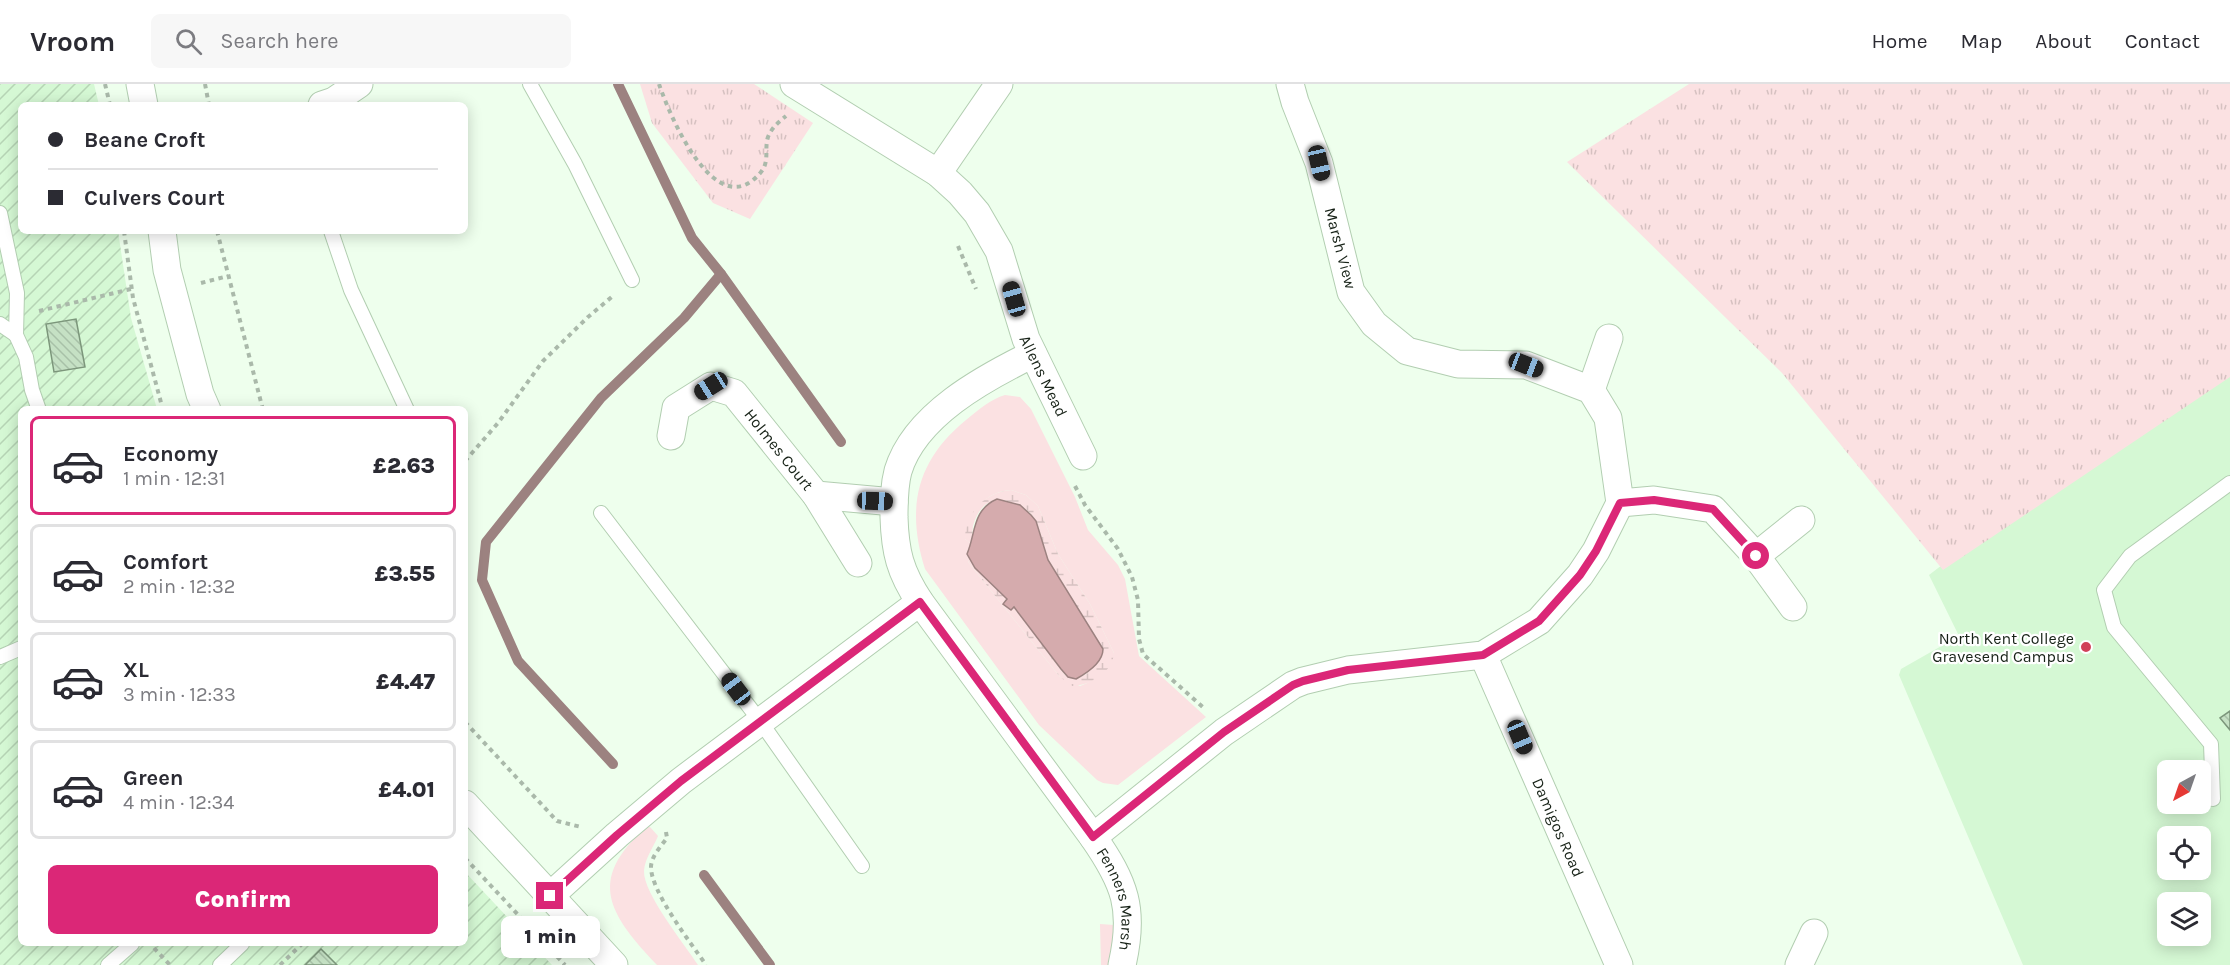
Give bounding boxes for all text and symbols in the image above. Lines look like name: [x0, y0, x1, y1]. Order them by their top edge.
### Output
search box: [151, 14, 571, 68]
text: Vroom: [30, 25, 115, 58]
icon: search: [172, 25, 205, 58]
text: Search here: [220, 28, 339, 54]
text: Home: [1872, 29, 1928, 53]
text: Map: [1961, 29, 2002, 53]
text: About: [2035, 29, 2092, 53]
text: Contact: [2125, 29, 2200, 53]
text: Beane Croft: [84, 127, 206, 153]
car: [1306, 143, 1332, 183]
text: Culvers Court: [84, 185, 225, 211]
street label: Marsh View: [1321, 205, 1361, 291]
car: [1000, 279, 1028, 319]
street label: Allens Mead: [1016, 332, 1071, 420]
car: [1506, 350, 1546, 380]
car: [691, 369, 731, 403]
street label: Holmes Court: [740, 405, 817, 494]
icon: car: [51, 439, 105, 493]
text: Economy: [123, 441, 218, 467]
text: £2.63: [373, 453, 435, 479]
text: 1 min · 12:31: [123, 467, 225, 490]
car: [857, 491, 893, 511]
route start: [1742, 542, 1769, 569]
icon: car: [51, 547, 105, 601]
text: Comfort: [123, 549, 208, 575]
text: £3.55: [375, 561, 435, 587]
text: 2 min · 12:32: [123, 575, 235, 598]
place label: North Kent College Gravesend Campus: [1932, 629, 2074, 666]
marker: North Kent College Gravesend Campus: [2079, 640, 2093, 654]
icon: car: [51, 655, 105, 709]
text: XL: [123, 657, 149, 683]
text: £4.47: [376, 669, 435, 695]
car: [718, 669, 754, 709]
text: 3 min · 12:33: [123, 683, 236, 706]
car: [1505, 717, 1535, 757]
north arrow: [2157, 760, 2211, 814]
map controls: [2157, 760, 2211, 946]
icon: car: [51, 763, 105, 817]
text: Green: [123, 765, 184, 791]
street label: Damigos Road: [1528, 775, 1588, 880]
text: £4.01: [378, 777, 435, 803]
text: 4 min · 12:34: [123, 791, 235, 814]
button: locate: [2157, 826, 2211, 880]
street label: Fenners Marsh: [1093, 844, 1137, 952]
button: Confirm: [48, 865, 438, 934]
route end: [536, 882, 563, 909]
button: layers: [2157, 892, 2211, 946]
callout: 1 min: [500, 917, 600, 959]
text: 1 min: [524, 925, 577, 948]

